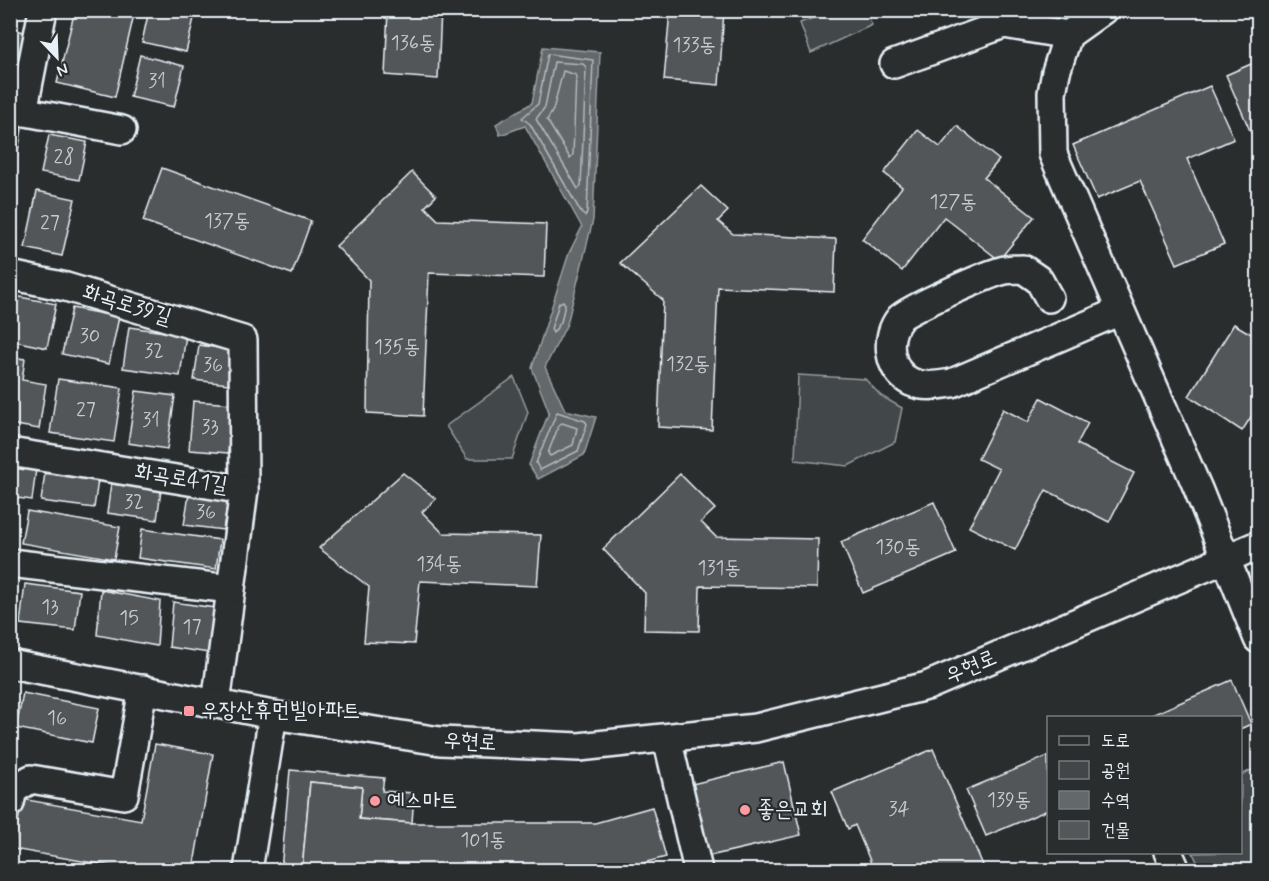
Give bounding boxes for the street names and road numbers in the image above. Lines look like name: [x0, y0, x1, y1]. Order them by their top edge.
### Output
street label: 화곡로39길: [79, 278, 175, 332]
street label: 화곡로41길: [133, 458, 230, 500]
street label: 우현로: [941, 644, 1001, 690]
street label: 우현로: [443, 727, 497, 757]

